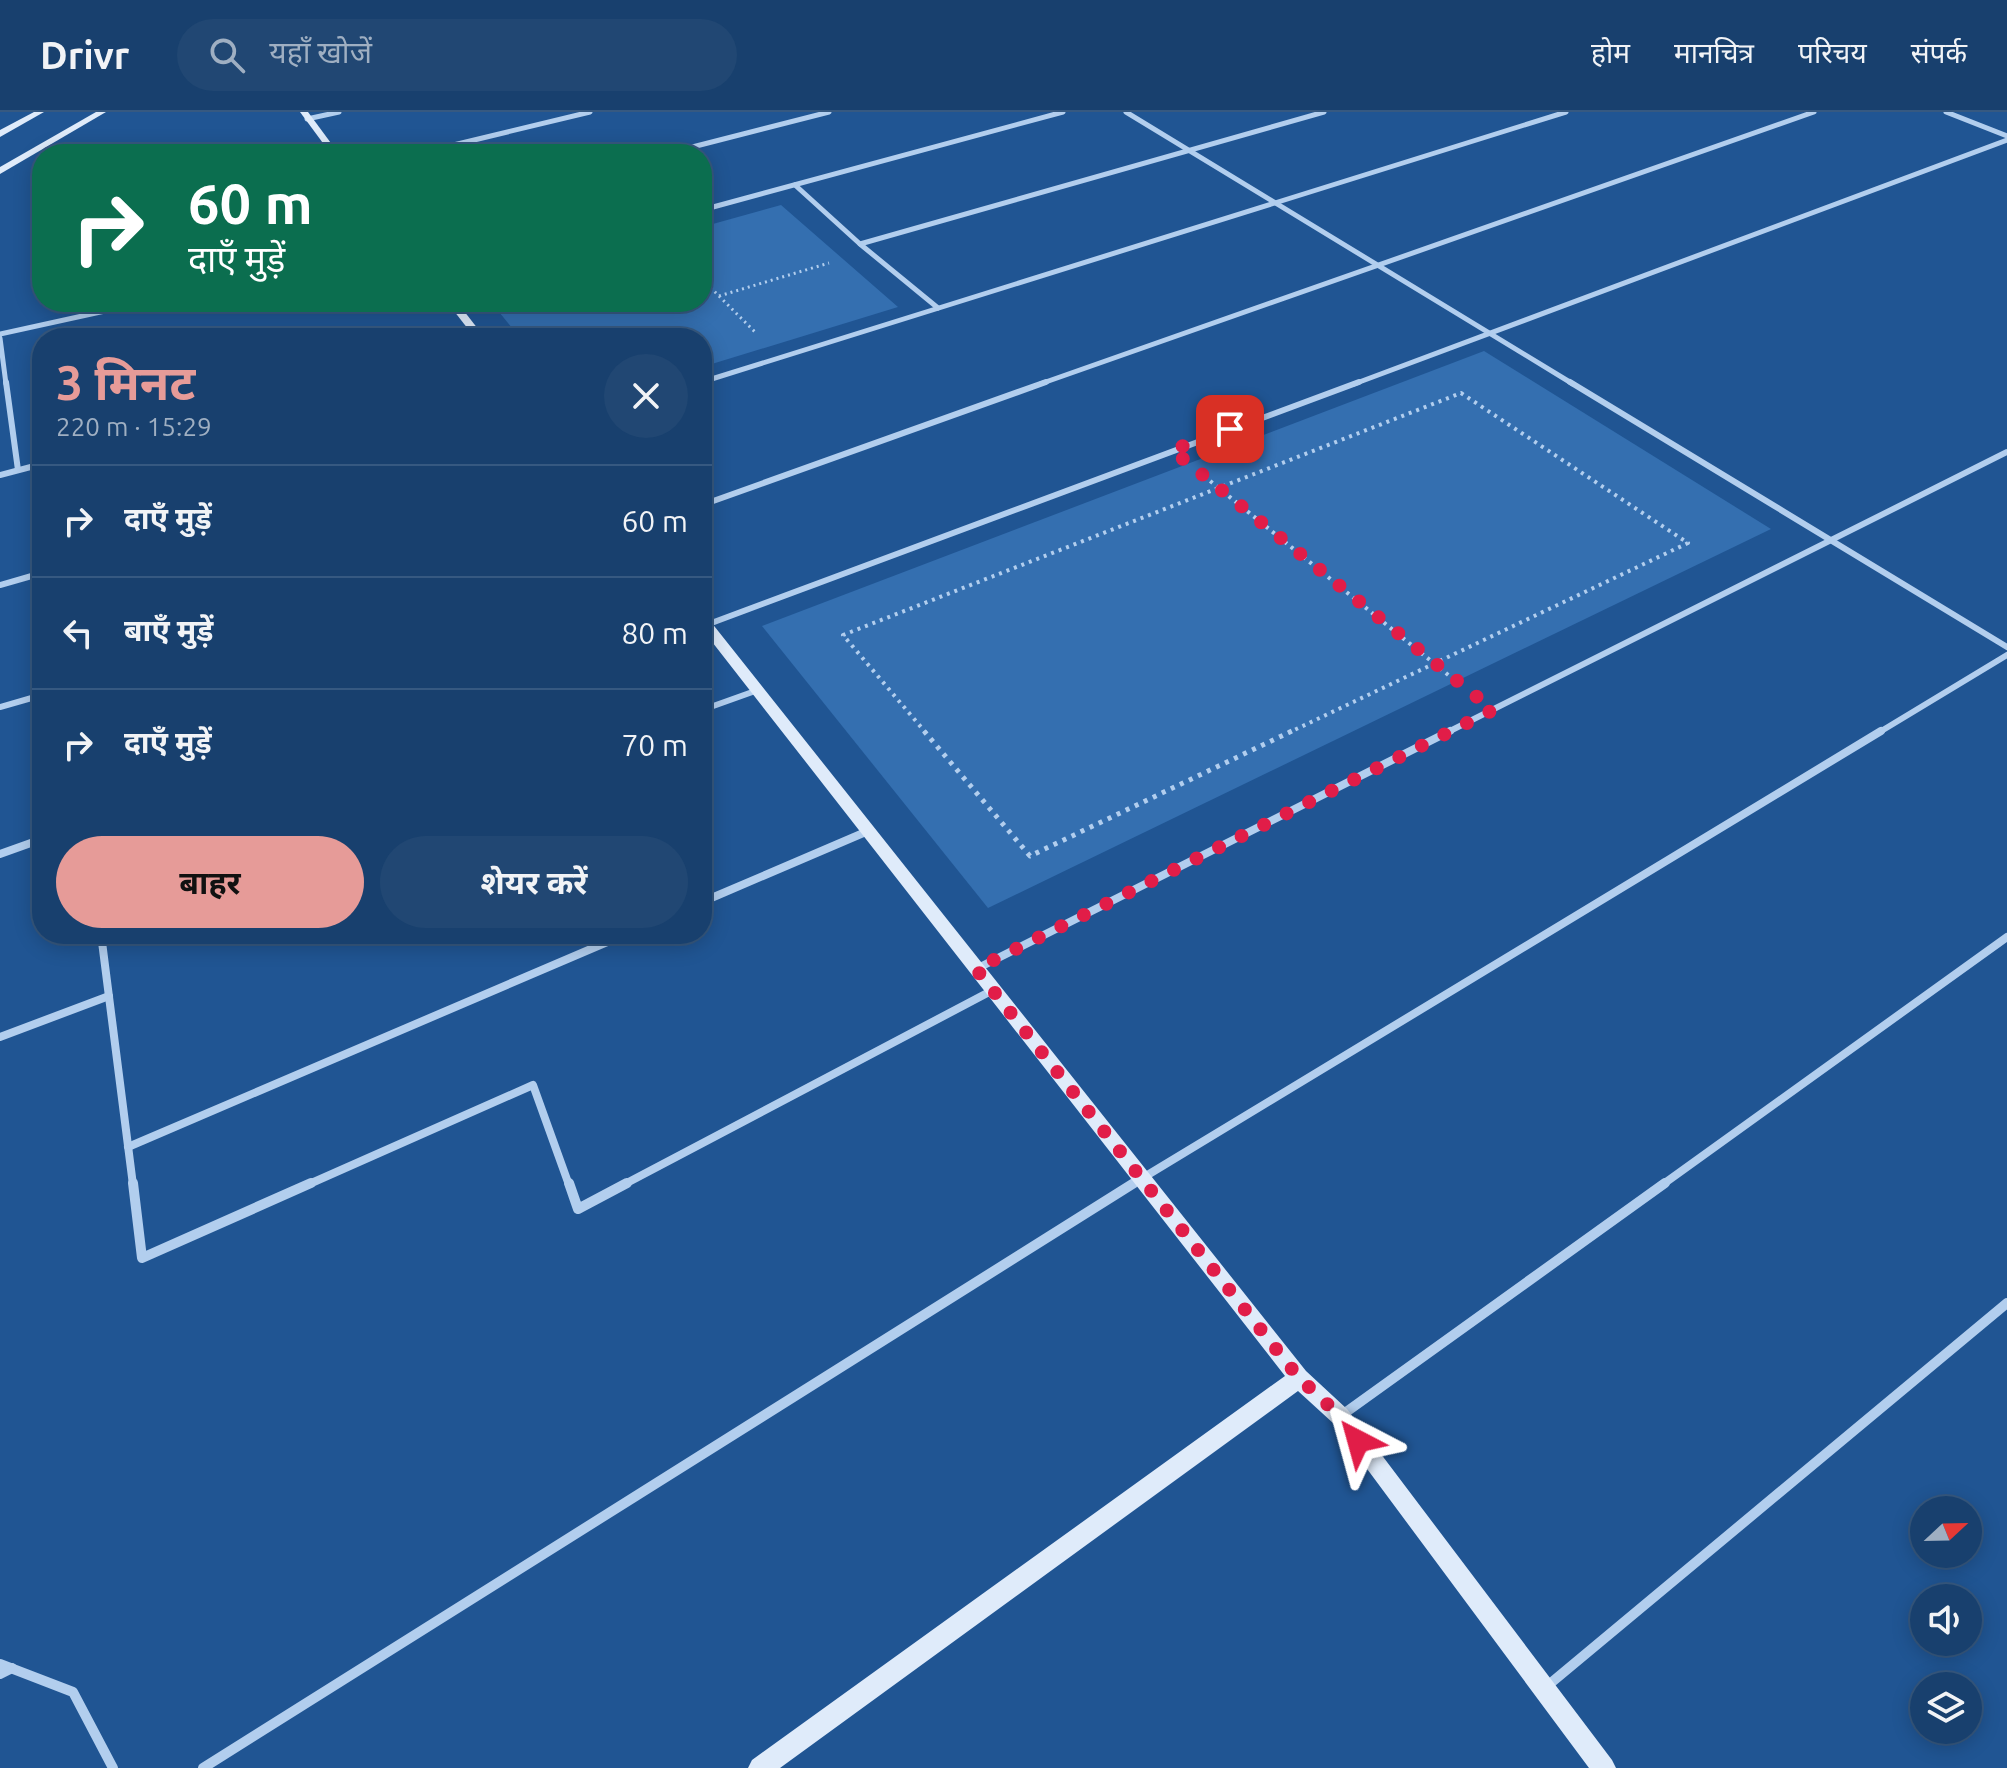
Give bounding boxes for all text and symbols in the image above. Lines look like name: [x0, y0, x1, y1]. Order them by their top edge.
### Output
search box: [177, 19, 737, 91]
icon: search: [205, 33, 249, 77]
text: Drivr: [40, 34, 129, 76]
text: यहाँ खोजें: [269, 35, 372, 69]
text: होम: [1591, 37, 1630, 68]
text: मानचित्र: [1674, 37, 1754, 68]
text: परिचय: [1798, 37, 1867, 68]
text: संपर्क: [1911, 37, 1967, 68]
text: 60 m: [188, 172, 313, 235]
icon: right: [56, 176, 160, 280]
text: दाएँ मुड़ें: [188, 238, 285, 279]
button: close: [604, 354, 688, 438]
text: 3 मिनट: [56, 355, 195, 409]
pin: [1196, 395, 1264, 463]
icon: arrive: [1208, 407, 1252, 451]
text: 220 m · 15:29: [56, 412, 212, 441]
icon: right: [56, 499, 100, 543]
text: दाएँ मुड़ें: [124, 501, 212, 535]
text: 60 m: [621, 504, 688, 538]
icon: left: [56, 611, 100, 655]
text: बाएँ मुड़ें: [124, 613, 213, 647]
text: 80 m: [621, 616, 688, 650]
icon: right: [56, 723, 100, 767]
text: दाएँ मुड़ें: [124, 725, 212, 759]
text: 70 m: [621, 728, 688, 762]
button: बाहर: [56, 836, 364, 928]
button: शेयर करें: [380, 836, 688, 928]
position arrow: [1316, 1399, 1400, 1483]
north arrow: [1910, 1496, 1982, 1568]
map controls: [1910, 1496, 1982, 1744]
button: sound: [1910, 1584, 1982, 1656]
button: layers: [1910, 1672, 1982, 1744]

